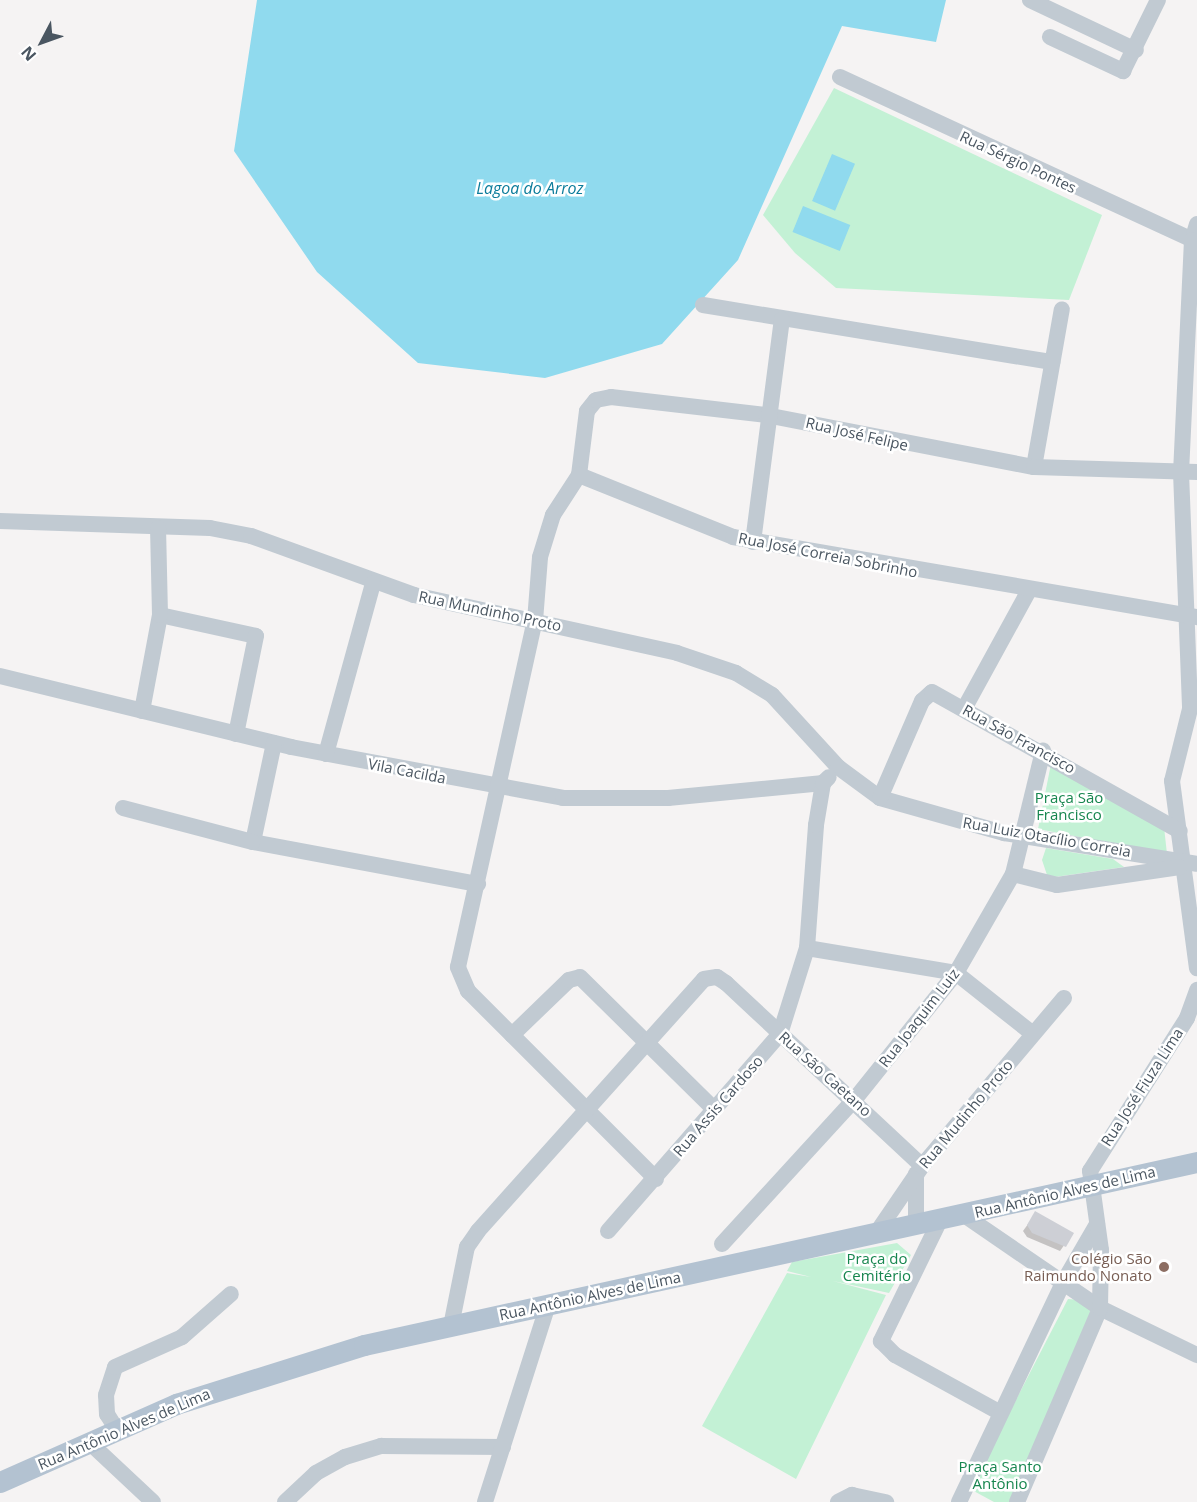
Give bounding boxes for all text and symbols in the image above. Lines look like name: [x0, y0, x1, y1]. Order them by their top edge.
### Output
north arrow: [12, 12, 72, 72]
text: N: [16, 42, 41, 66]
street label: Rua Sérgio Pontes: [957, 127, 1079, 197]
water label: Lagoa do Arroz: [476, 178, 584, 198]
street label: Rua José Felipe: [804, 413, 910, 455]
street label: Rua José Correia Sobrinho: [737, 529, 919, 581]
street label: Rua Mundinho Proto: [417, 587, 563, 635]
street label: Rua São Francisco: [960, 701, 1078, 777]
street label: Vila Cacilda: [367, 755, 447, 787]
park label: Praça São Francisco: [1035, 788, 1103, 823]
street label: Rua Luiz Otacílio Correia: [961, 813, 1133, 861]
street label: Rua Joaquim Luiz: [875, 965, 963, 1071]
street label: Rua José Fiuza Lima: [1097, 1025, 1187, 1149]
street label: Rua São Caetano: [775, 1028, 875, 1120]
street label: Rua Assis Cardoso: [669, 1052, 767, 1160]
street label: Rua Mudinho Proto: [915, 1056, 1017, 1172]
street label: Rua Antônio Alves de Lima: [973, 1162, 1157, 1222]
park label: Praça do Cemitério: [843, 1249, 911, 1284]
place label: Colégio São Raimundo Nonato: [1024, 1249, 1152, 1284]
marker: Colégio São Raimundo Nonato: [1157, 1260, 1171, 1274]
street label: Rua Antônio Alves de Lima: [498, 1268, 682, 1324]
street label: Rua Antônio Alves de Lima: [35, 1385, 213, 1473]
park label: Praça Santo Antônio: [958, 1457, 1042, 1492]

